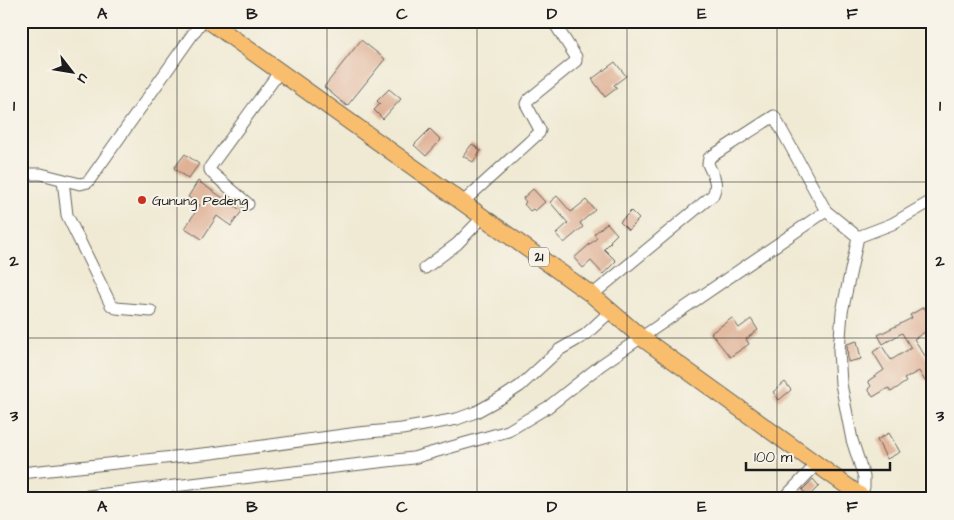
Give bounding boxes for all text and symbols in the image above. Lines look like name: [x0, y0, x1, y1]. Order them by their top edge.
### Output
text: A: [97, 3, 108, 25]
text: B: [246, 3, 258, 25]
text: C: [396, 3, 408, 25]
text: D: [547, 3, 558, 25]
text: E: [697, 3, 707, 25]
text: F: [846, 3, 858, 25]
north arrow: [48, 48, 98, 98]
text: U: [72, 70, 93, 87]
text: 1: [13, 95, 16, 117]
text: 1: [939, 95, 942, 117]
place label: Gunung Pedeng: [152, 191, 248, 211]
marker: Gunung Pedeng: [136, 194, 148, 206]
road number: 21: [529, 248, 549, 266]
text: 2: [8, 250, 19, 272]
text: 2: [934, 250, 945, 272]
text: 3: [9, 405, 19, 427]
text: 3: [935, 405, 945, 427]
scale bar: [746, 440, 890, 472]
text: 100 m: [754, 447, 793, 468]
text: A: [97, 496, 108, 518]
text: B: [246, 496, 258, 518]
text: C: [396, 496, 408, 518]
text: D: [547, 496, 558, 518]
text: E: [697, 496, 707, 518]
text: F: [846, 496, 858, 518]

